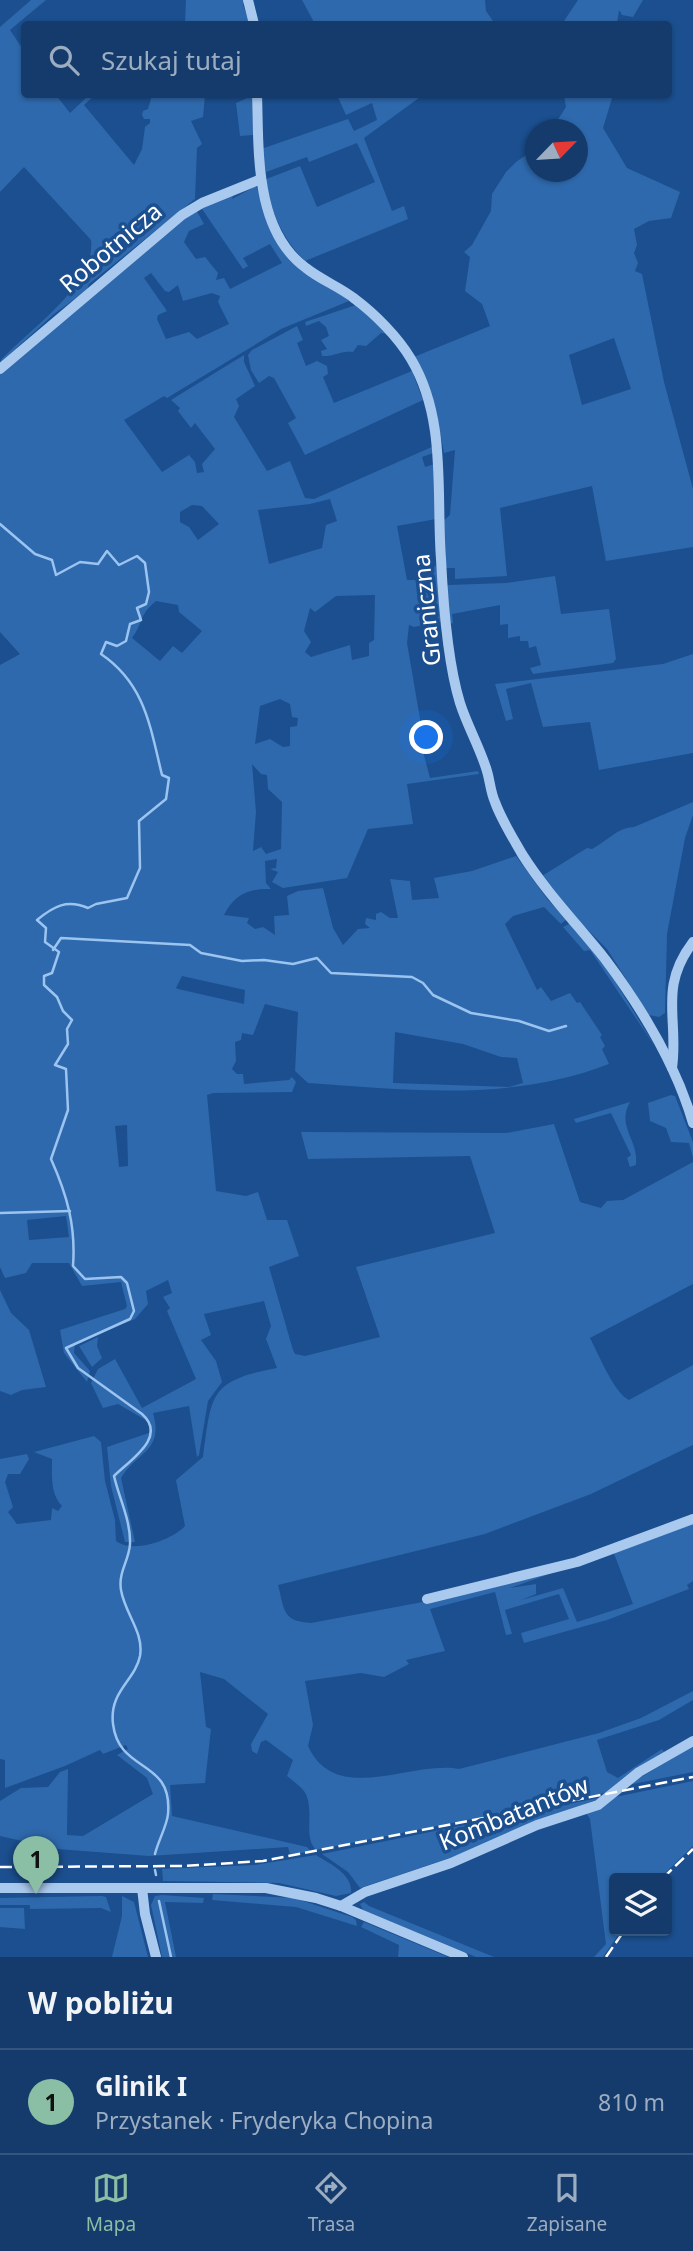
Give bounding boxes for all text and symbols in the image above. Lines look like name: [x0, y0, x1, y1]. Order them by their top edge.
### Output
search box: [21, 21, 672, 98]
icon: search: [45, 41, 83, 79]
text: Szukaj tutaj: [101, 42, 242, 78]
north arrow: [525, 119, 588, 182]
street label: Robotnicza: [52, 194, 168, 300]
street label: Graniczna: [403, 552, 448, 668]
your location: [409, 720, 443, 754]
street label: Kombatantów: [434, 1768, 593, 1858]
pin: 1: [13, 1836, 59, 1894]
map controls: [609, 1873, 672, 1936]
button: layers: [609, 1873, 672, 1936]
text: W pobliżu: [28, 1982, 174, 2023]
text: Glinik I: [95, 2068, 187, 2104]
text: 1: [44, 2086, 58, 2118]
text: 810 m: [598, 2086, 665, 2118]
text: Przystanek · Fryderyka Chopina: [95, 2104, 433, 2136]
tab: Mapa: [86, 2169, 136, 2237]
tab: Trasa: [308, 2169, 355, 2237]
tab: Zapisane: [527, 2169, 607, 2237]

